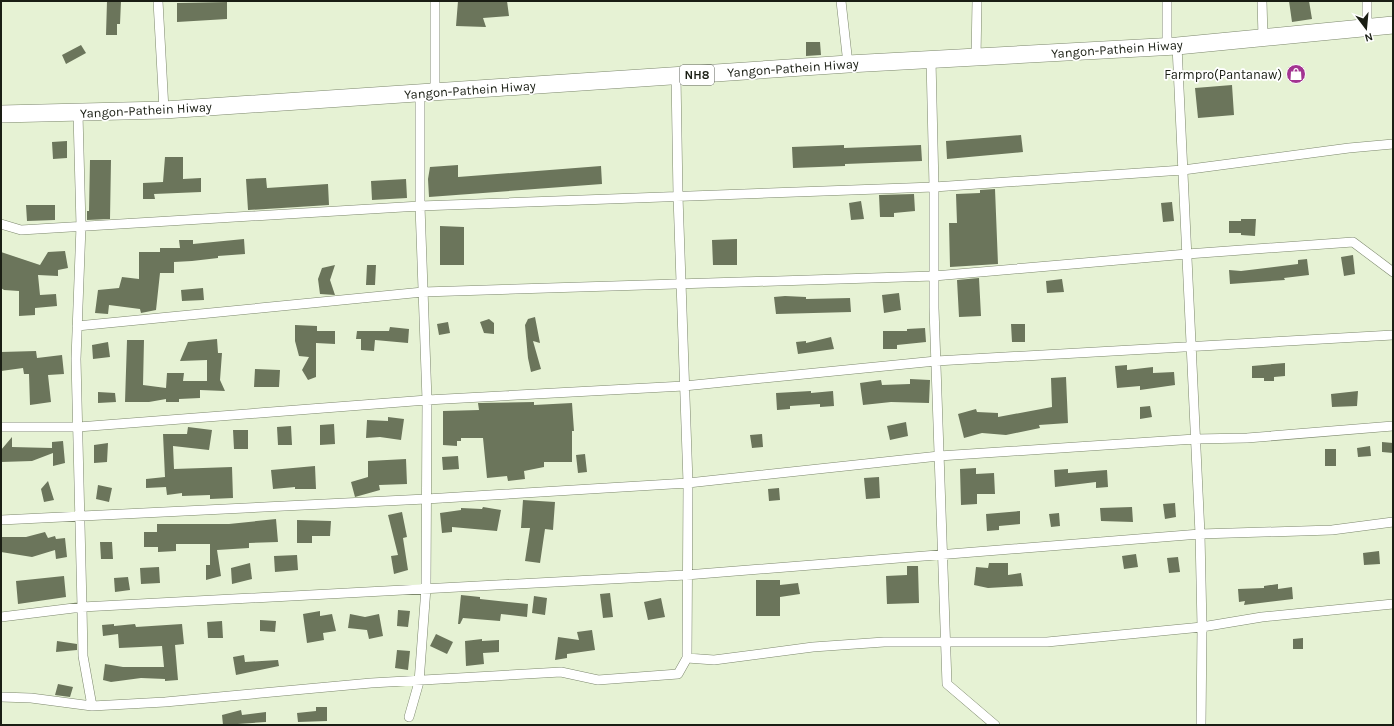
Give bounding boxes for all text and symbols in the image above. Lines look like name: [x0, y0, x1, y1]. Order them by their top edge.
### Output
north arrow: [1346, 8, 1386, 48]
text: N: [1363, 30, 1374, 44]
street label: Yangon-Pathein Hiway: [1051, 37, 1183, 61]
street label: Yangon-Pathein Hiway: [727, 56, 859, 80]
shop icon: Farmpro(Pantanaw): [1285, 63, 1307, 85]
road number: NH8: [680, 65, 714, 85]
place label: Farmpro(Pantanaw): [1164, 67, 1282, 82]
street label: Yangon-Pathein Hiway: [404, 78, 536, 102]
street label: Yangon-Pathein Hiway: [80, 99, 212, 121]

